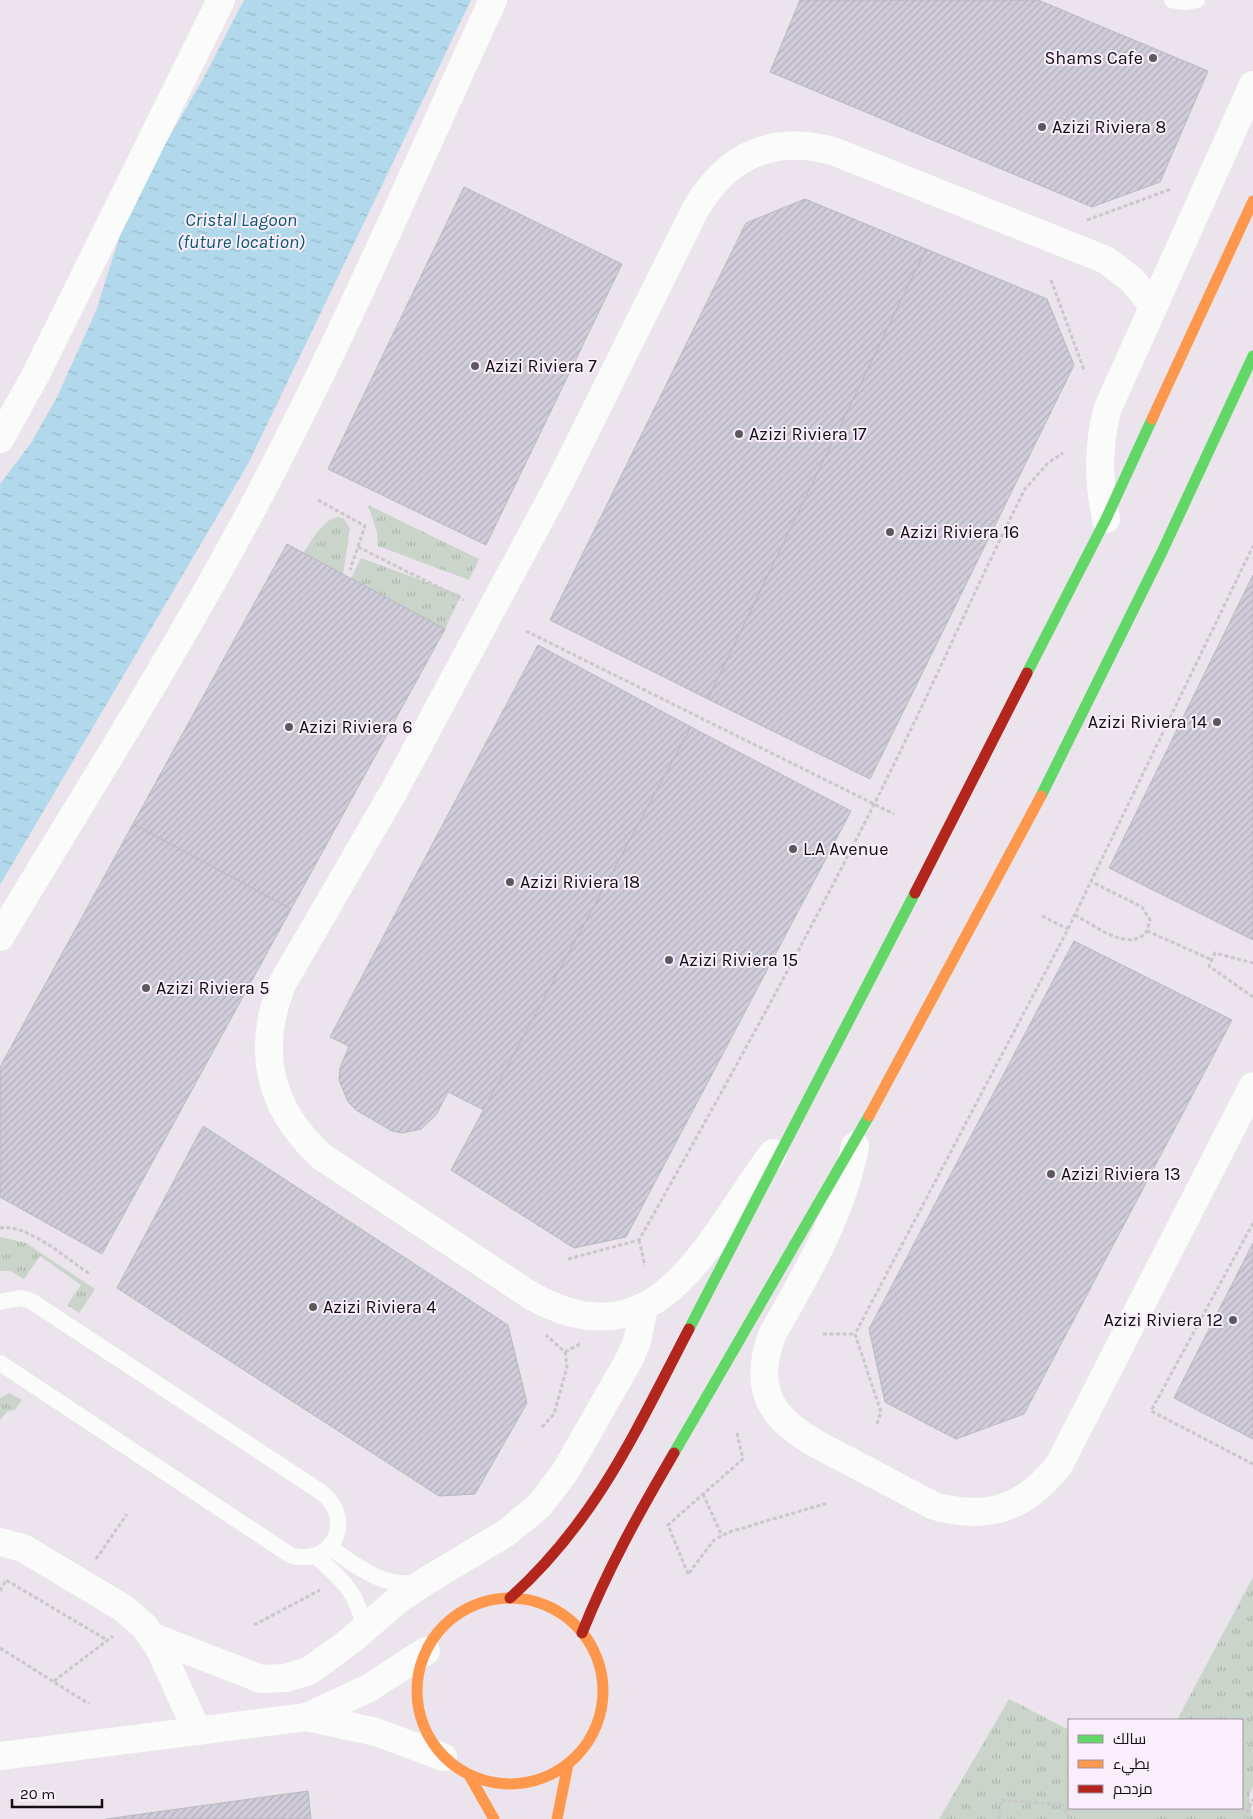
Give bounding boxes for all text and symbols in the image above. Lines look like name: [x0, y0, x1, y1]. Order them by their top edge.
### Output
place label: Shams Cafe: [1044, 47, 1143, 69]
marker: Shams Cafe: [1147, 52, 1159, 64]
place label: Azizi Riviera 8: [1052, 116, 1166, 138]
marker: Azizi Riviera 8: [1036, 121, 1048, 133]
water label: Cristal Lagoon (future location): [177, 209, 305, 253]
place label: Azizi Riviera 7: [485, 355, 597, 377]
marker: Azizi Riviera 7: [469, 360, 481, 372]
place label: Azizi Riviera 17: [749, 423, 867, 445]
marker: Azizi Riviera 17: [733, 428, 745, 440]
place label: Azizi Riviera 16: [900, 521, 1019, 543]
marker: Azizi Riviera 16: [884, 526, 896, 538]
place label: Azizi Riviera 14: [1088, 711, 1207, 733]
place label: Azizi Riviera 6: [299, 716, 412, 738]
marker: Azizi Riviera 14: [1211, 716, 1223, 728]
marker: Azizi Riviera 6: [283, 721, 295, 733]
place label: L.A Avenue: [803, 838, 888, 860]
marker: L.A Avenue: [787, 843, 799, 855]
place label: Azizi Riviera 18: [520, 871, 640, 893]
marker: Azizi Riviera 18: [504, 876, 516, 888]
place label: Azizi Riviera 15: [679, 949, 798, 971]
marker: Azizi Riviera 15: [663, 954, 675, 966]
place label: Azizi Riviera 5: [156, 977, 269, 999]
marker: Azizi Riviera 5: [140, 982, 152, 994]
place label: Azizi Riviera 13: [1061, 1163, 1181, 1185]
marker: Azizi Riviera 13: [1045, 1168, 1057, 1180]
place label: Azizi Riviera 4: [323, 1296, 436, 1318]
marker: Azizi Riviera 4: [307, 1301, 319, 1313]
place label: Azizi Riviera 12: [1103, 1309, 1223, 1331]
marker: Azizi Riviera 12: [1227, 1314, 1239, 1326]
legend: [1068, 1719, 1243, 1809]
text: سالك: [1113, 1730, 1146, 1748]
text: بطيء: [1113, 1755, 1150, 1776]
scale bar: [12, 1776, 102, 1808]
text: مزدحم: [1113, 1780, 1153, 1799]
text: 20 m: [20, 1785, 55, 1803]

